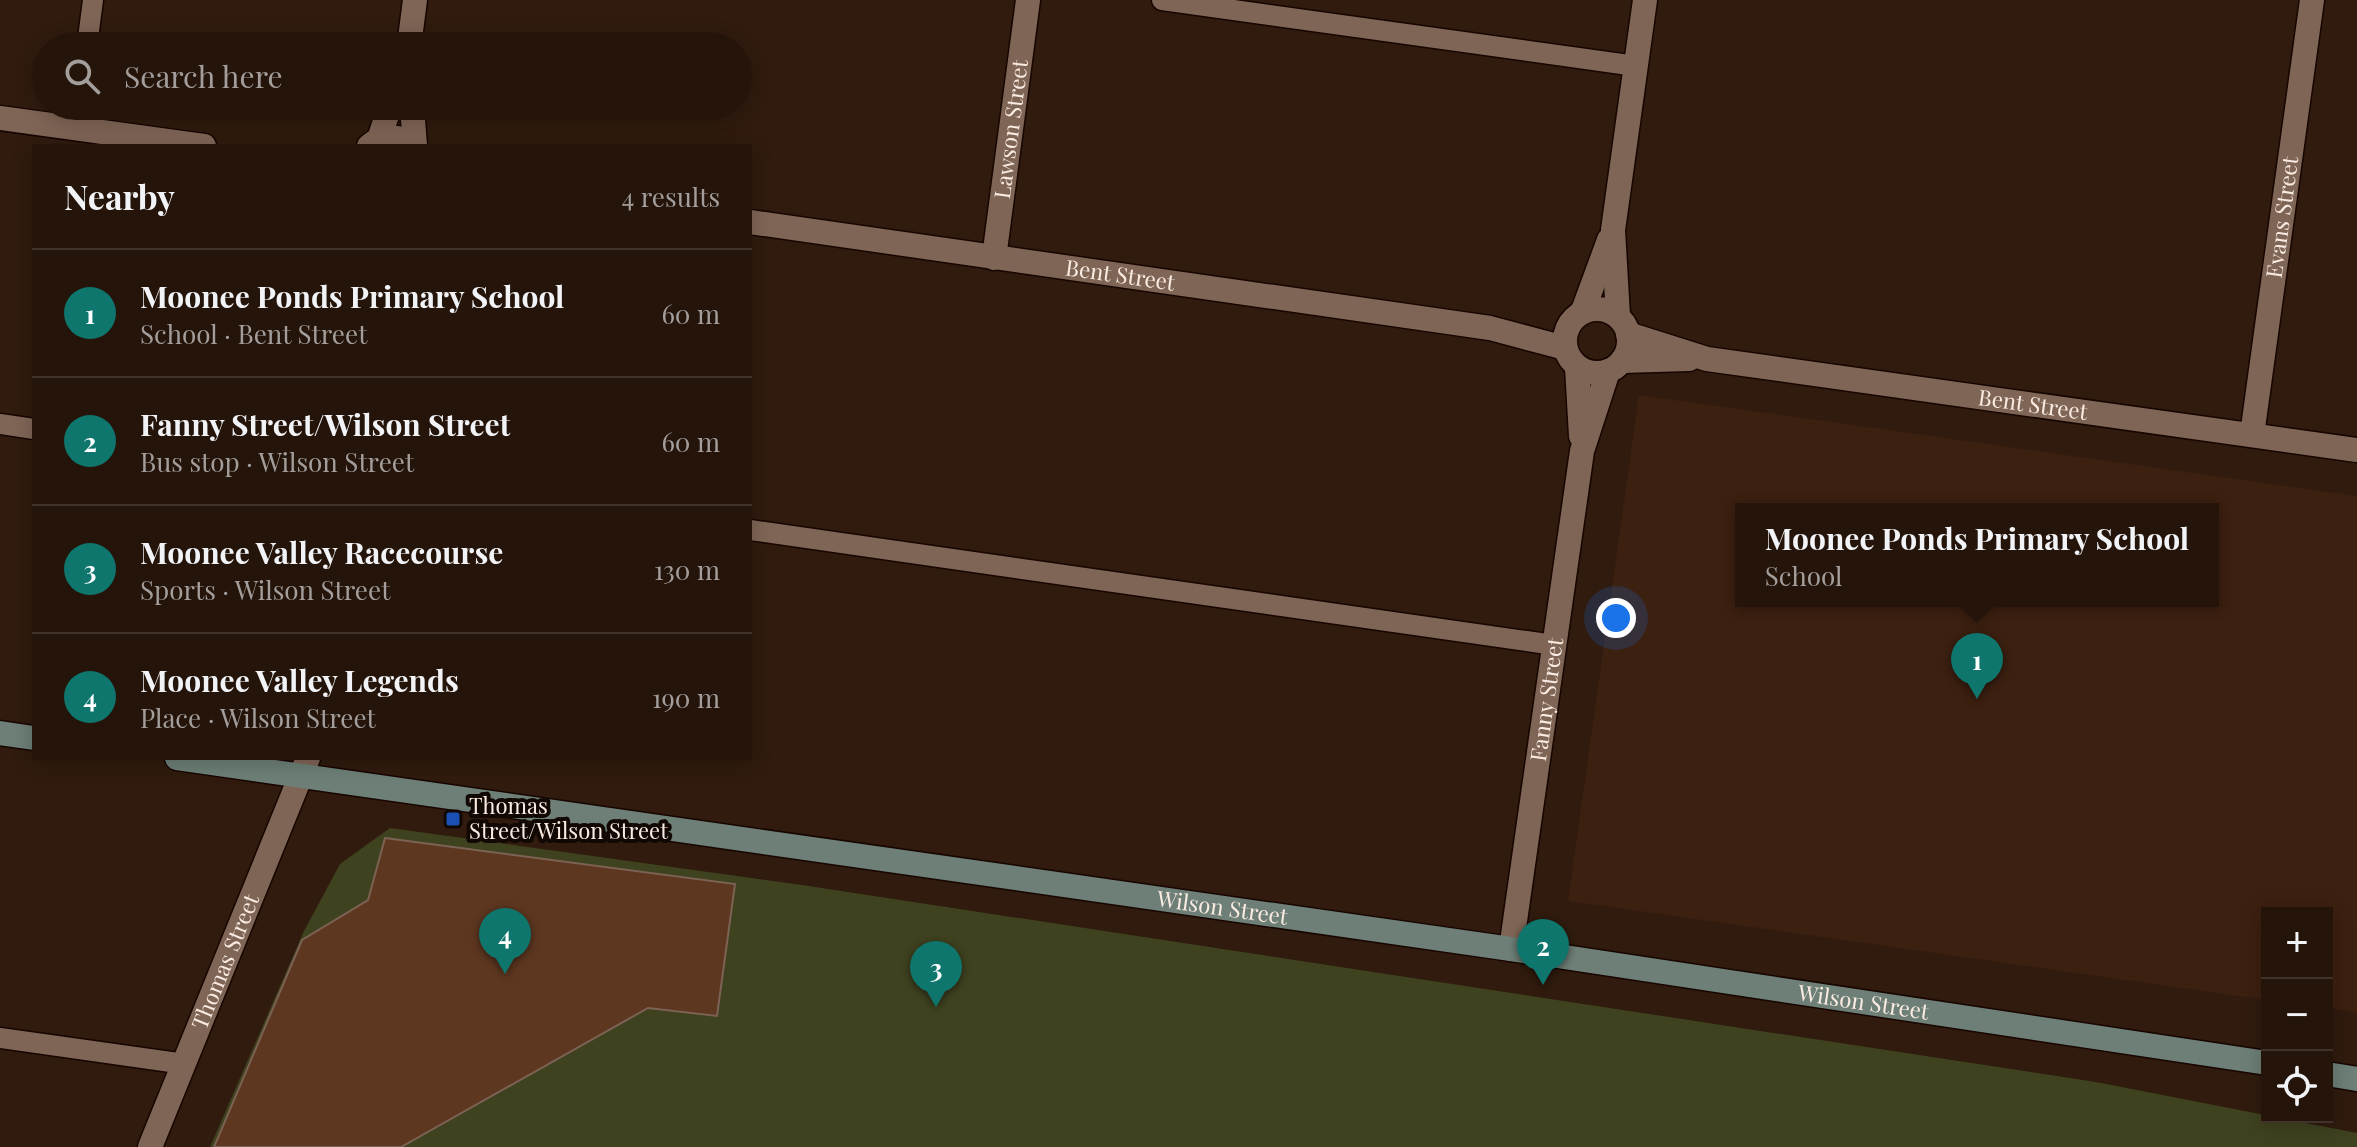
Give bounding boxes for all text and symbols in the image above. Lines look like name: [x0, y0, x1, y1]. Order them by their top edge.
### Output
search box: [32, 32, 752, 120]
icon: search: [60, 54, 104, 98]
text: Search here: [124, 56, 283, 96]
street label: Lawson Street: [986, 56, 1034, 200]
street label: Evans Street: [2258, 153, 2304, 280]
text: Nearby: [64, 173, 175, 219]
text: 4 results: [621, 179, 720, 214]
street label: Bent Street: [1064, 251, 1178, 297]
text: Moonee Ponds Primary School: [140, 276, 564, 316]
text: 1: [85, 296, 95, 331]
text: 60 m: [661, 296, 720, 331]
text: School · Bent Street: [140, 316, 367, 351]
street label: Bent Street: [1977, 381, 2091, 426]
text: Fanny Street/Wilson Street: [140, 404, 510, 444]
text: 2: [83, 424, 97, 459]
text: 60 m: [661, 424, 720, 459]
text: Bus stop · Wilson Street: [140, 444, 414, 479]
popup: [1735, 503, 2219, 607]
text: Moonee Ponds Primary School: [1765, 518, 2189, 558]
text: Moonee Valley Racecourse: [140, 532, 503, 572]
text: 3: [84, 552, 96, 587]
text: 130 m: [654, 552, 720, 587]
text: School: [1765, 558, 1842, 593]
text: Sports · Wilson Street: [140, 572, 390, 607]
your location: [1596, 598, 1636, 638]
pin: 1: [1951, 633, 2003, 699]
street label: Fanny Street: [1522, 634, 1569, 763]
text: Moonee Valley Legends: [140, 660, 459, 700]
text: 4: [83, 680, 97, 715]
text: 190 m: [652, 680, 720, 715]
text: Place · Wilson Street: [140, 700, 376, 735]
place label: Thomas Street/Wilson Street: [469, 790, 669, 845]
marker: Thomas Street/Wilson Street: [444, 810, 462, 828]
street label: Wilson Street: [1154, 882, 1291, 931]
street label: Thomas Street: [183, 888, 266, 1033]
map controls: [2261, 907, 2333, 1123]
button: +: [2261, 907, 2333, 979]
pin: 4: [479, 908, 531, 974]
pin: 2: [1517, 919, 1569, 985]
pin: 3: [910, 941, 962, 1007]
street label: Wilson Street: [1795, 976, 1932, 1026]
button: −: [2261, 979, 2333, 1051]
button: locate: [2261, 1051, 2333, 1123]

